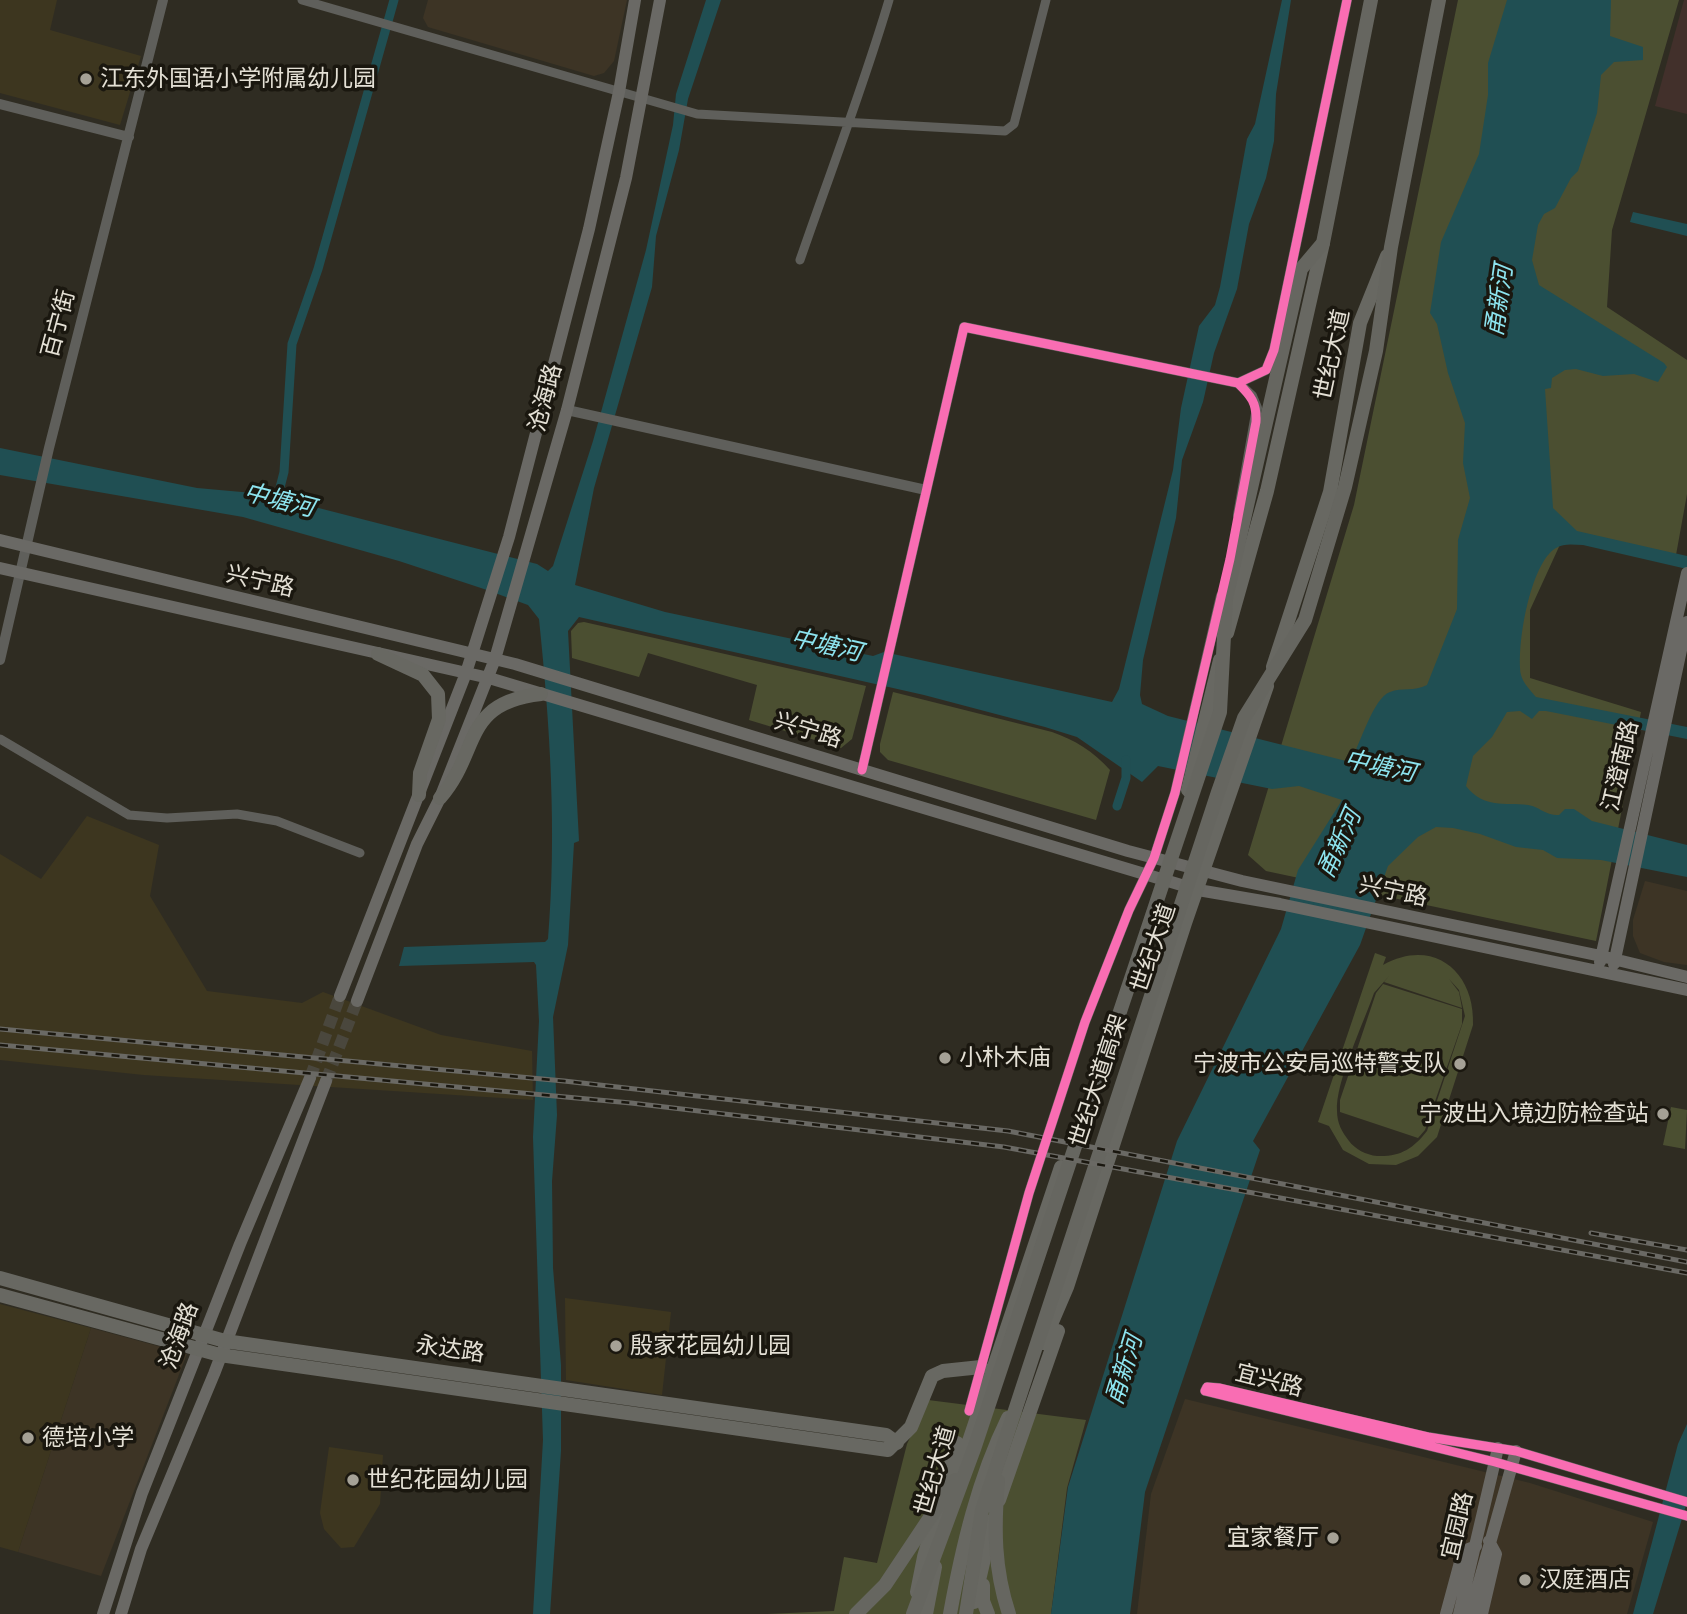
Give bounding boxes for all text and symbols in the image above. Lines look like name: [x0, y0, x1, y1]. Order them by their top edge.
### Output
place label: 江东外国语小学附属幼儿园: [100, 65, 376, 93]
marker: 江东外国语小学附属幼儿园: [78, 71, 94, 87]
water label: 甬新河: [1481, 263, 1519, 339]
street label: 百宁街: [37, 287, 81, 361]
street label: 世纪大道: [1310, 307, 1356, 403]
street label: 沧海路: [524, 361, 568, 435]
water label: 中塘河: [241, 478, 317, 524]
street label: 兴宁路: [223, 561, 297, 603]
water label: 中塘河: [788, 624, 864, 668]
street label: 兴宁路: [771, 708, 845, 754]
street label: 江澄南路: [1597, 718, 1645, 814]
water label: 中塘河: [1342, 745, 1418, 789]
water label: 甬新河: [1312, 805, 1368, 883]
street label: 兴宁路: [1356, 871, 1430, 913]
street label: 世纪大道: [1126, 900, 1182, 996]
street label: 世纪大道高架: [1065, 1011, 1133, 1151]
place label: 小朴木庙: [959, 1044, 1051, 1072]
marker: 小朴木庙: [937, 1050, 953, 1066]
place label: 宁波市公安局巡特警支队: [1193, 1050, 1446, 1078]
marker: 宁波市公安局巡特警支队: [1452, 1056, 1468, 1072]
place label: 宁波出入境边防检查站: [1419, 1100, 1649, 1128]
marker: 宁波出入境边防检查站: [1655, 1106, 1671, 1122]
street label: 沧海路: [155, 1299, 205, 1373]
water label: 甬新河: [1101, 1331, 1149, 1409]
street label: 永达路: [414, 1332, 486, 1368]
place label: 殷家花园幼儿园: [630, 1332, 791, 1360]
marker: 殷家花园幼儿园: [608, 1338, 624, 1354]
street label: 宜兴路: [1232, 1359, 1306, 1403]
street label: 世纪大道: [910, 1423, 962, 1519]
place label: 德培小学: [42, 1424, 134, 1452]
marker: 德培小学: [20, 1430, 36, 1446]
place label: 世纪花园幼儿园: [367, 1466, 528, 1494]
marker: 世纪花园幼儿园: [345, 1472, 361, 1488]
street label: 宜园路: [1437, 1489, 1479, 1563]
place label: 宜家餐厅: [1227, 1524, 1319, 1552]
marker: 宜家餐厅: [1325, 1530, 1341, 1546]
place label: 汉庭酒店: [1539, 1566, 1631, 1594]
marker: 汉庭酒店: [1517, 1572, 1533, 1588]

